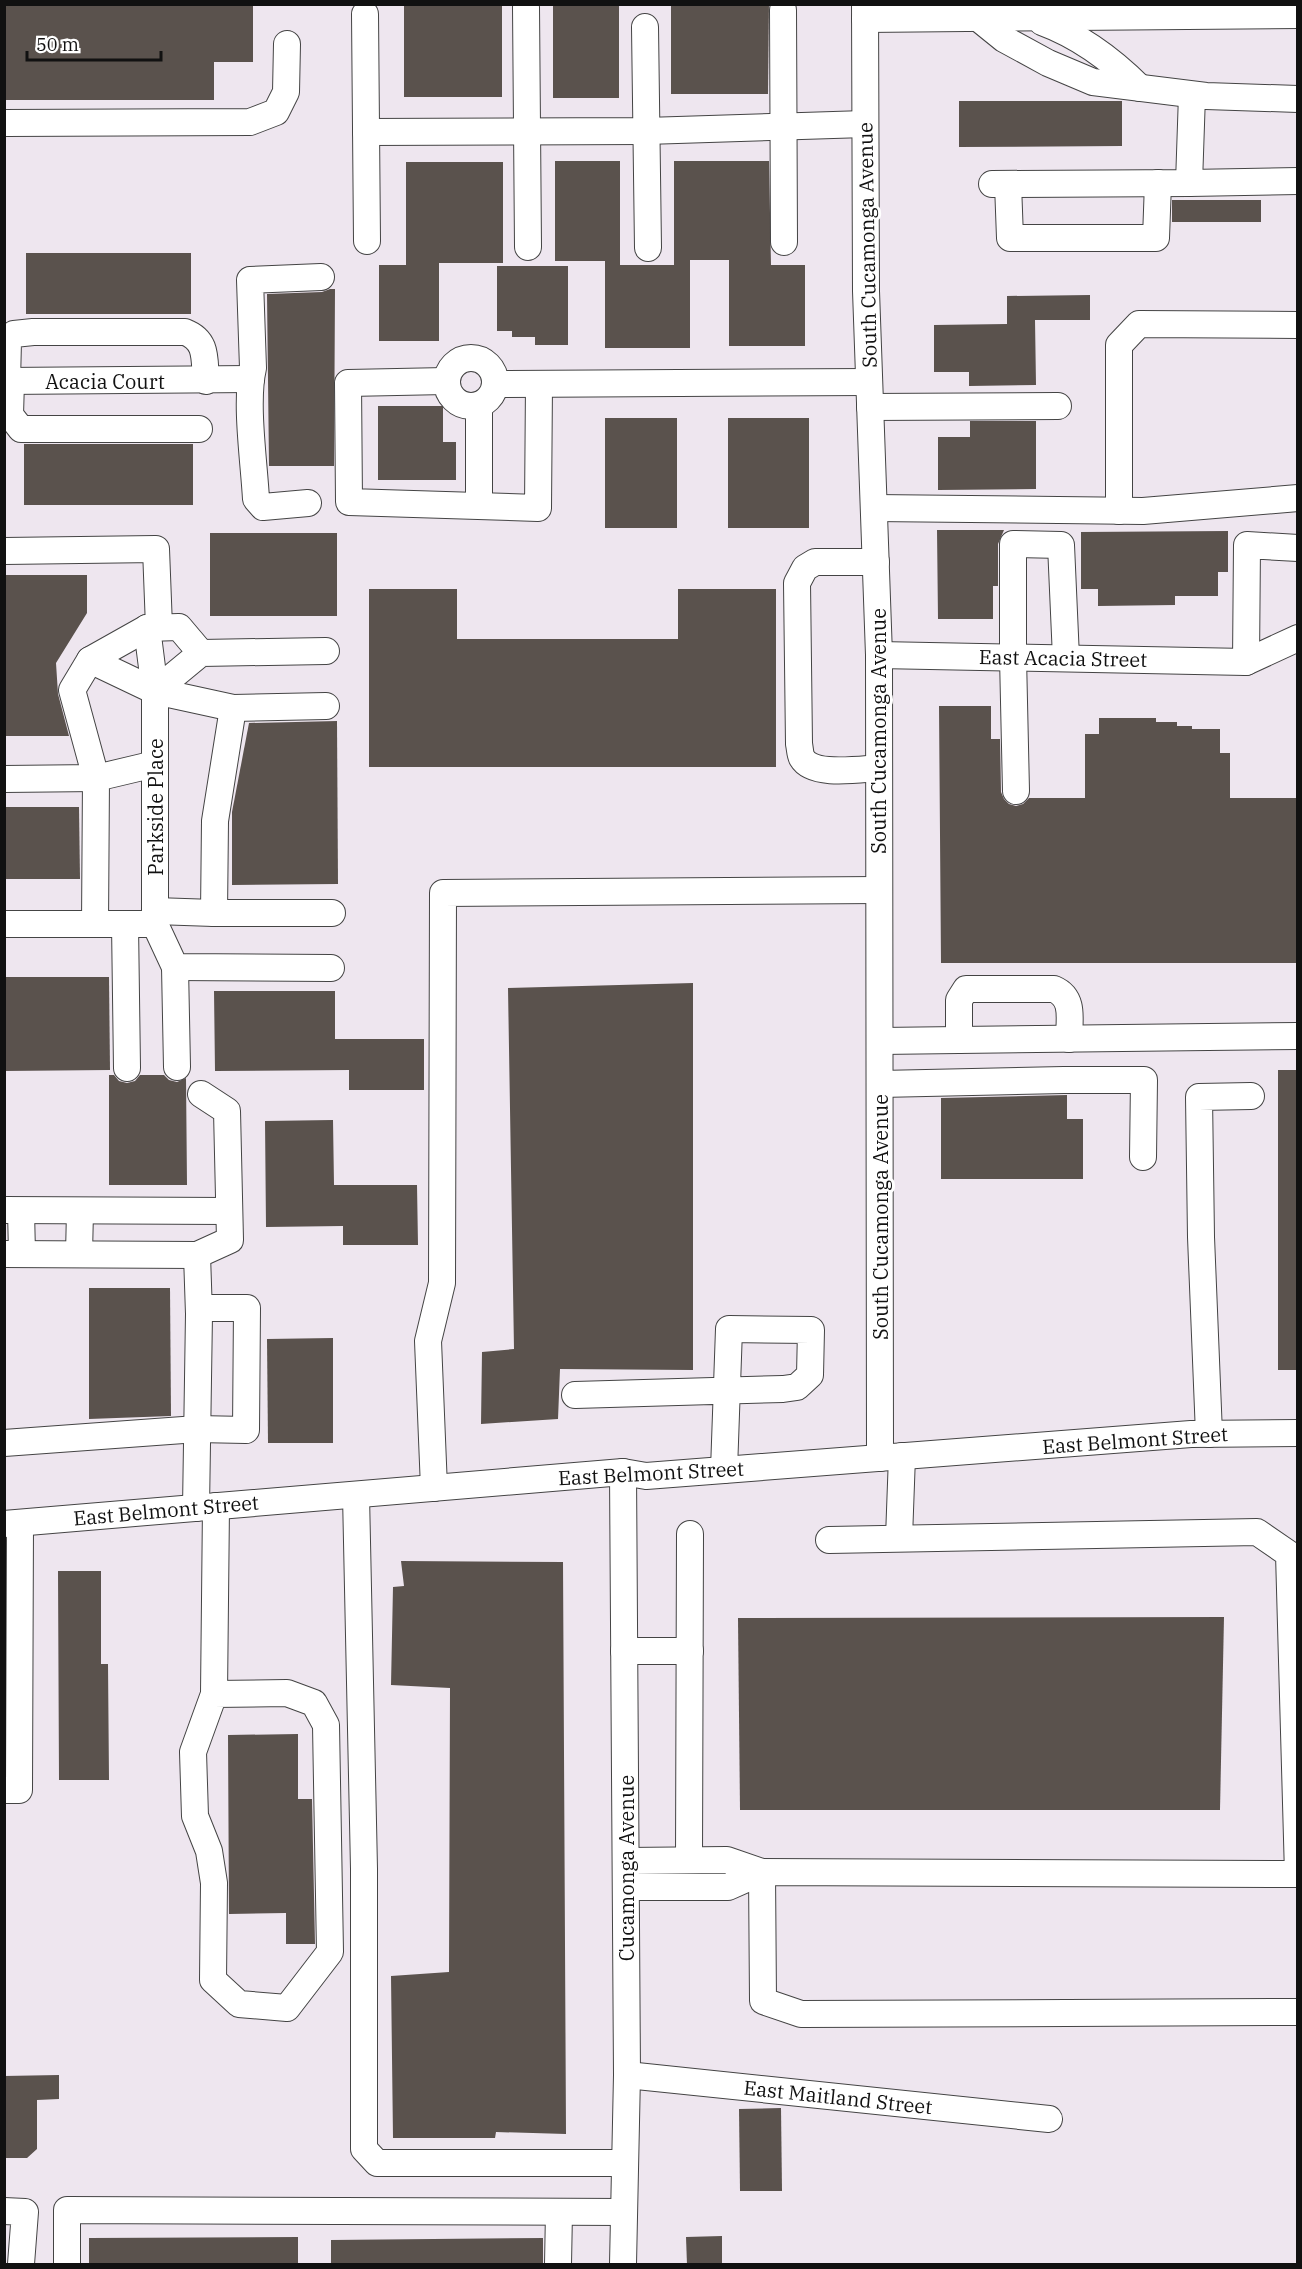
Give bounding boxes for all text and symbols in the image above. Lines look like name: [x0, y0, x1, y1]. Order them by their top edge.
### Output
scale bar: [27, 24, 160, 62]
text: 50 m: [36, 33, 79, 56]
street label: South Cucamonga Avenue: [851, 122, 883, 368]
street label: Acacia Court: [45, 368, 165, 395]
street label: South Cucamonga Avenue: [865, 608, 892, 854]
street label: East Acacia Street: [979, 643, 1147, 673]
street label: Parkside Place: [142, 738, 169, 876]
street label: South Cucamonga Avenue: [867, 1094, 894, 1340]
street label: East Belmont Street: [1041, 1420, 1229, 1460]
street label: East Belmont Street: [557, 1455, 745, 1491]
street label: East Belmont Street: [72, 1488, 260, 1532]
street label: Cucamonga Avenue: [613, 1775, 640, 1961]
street label: East Maitland Street: [742, 2074, 934, 2120]

